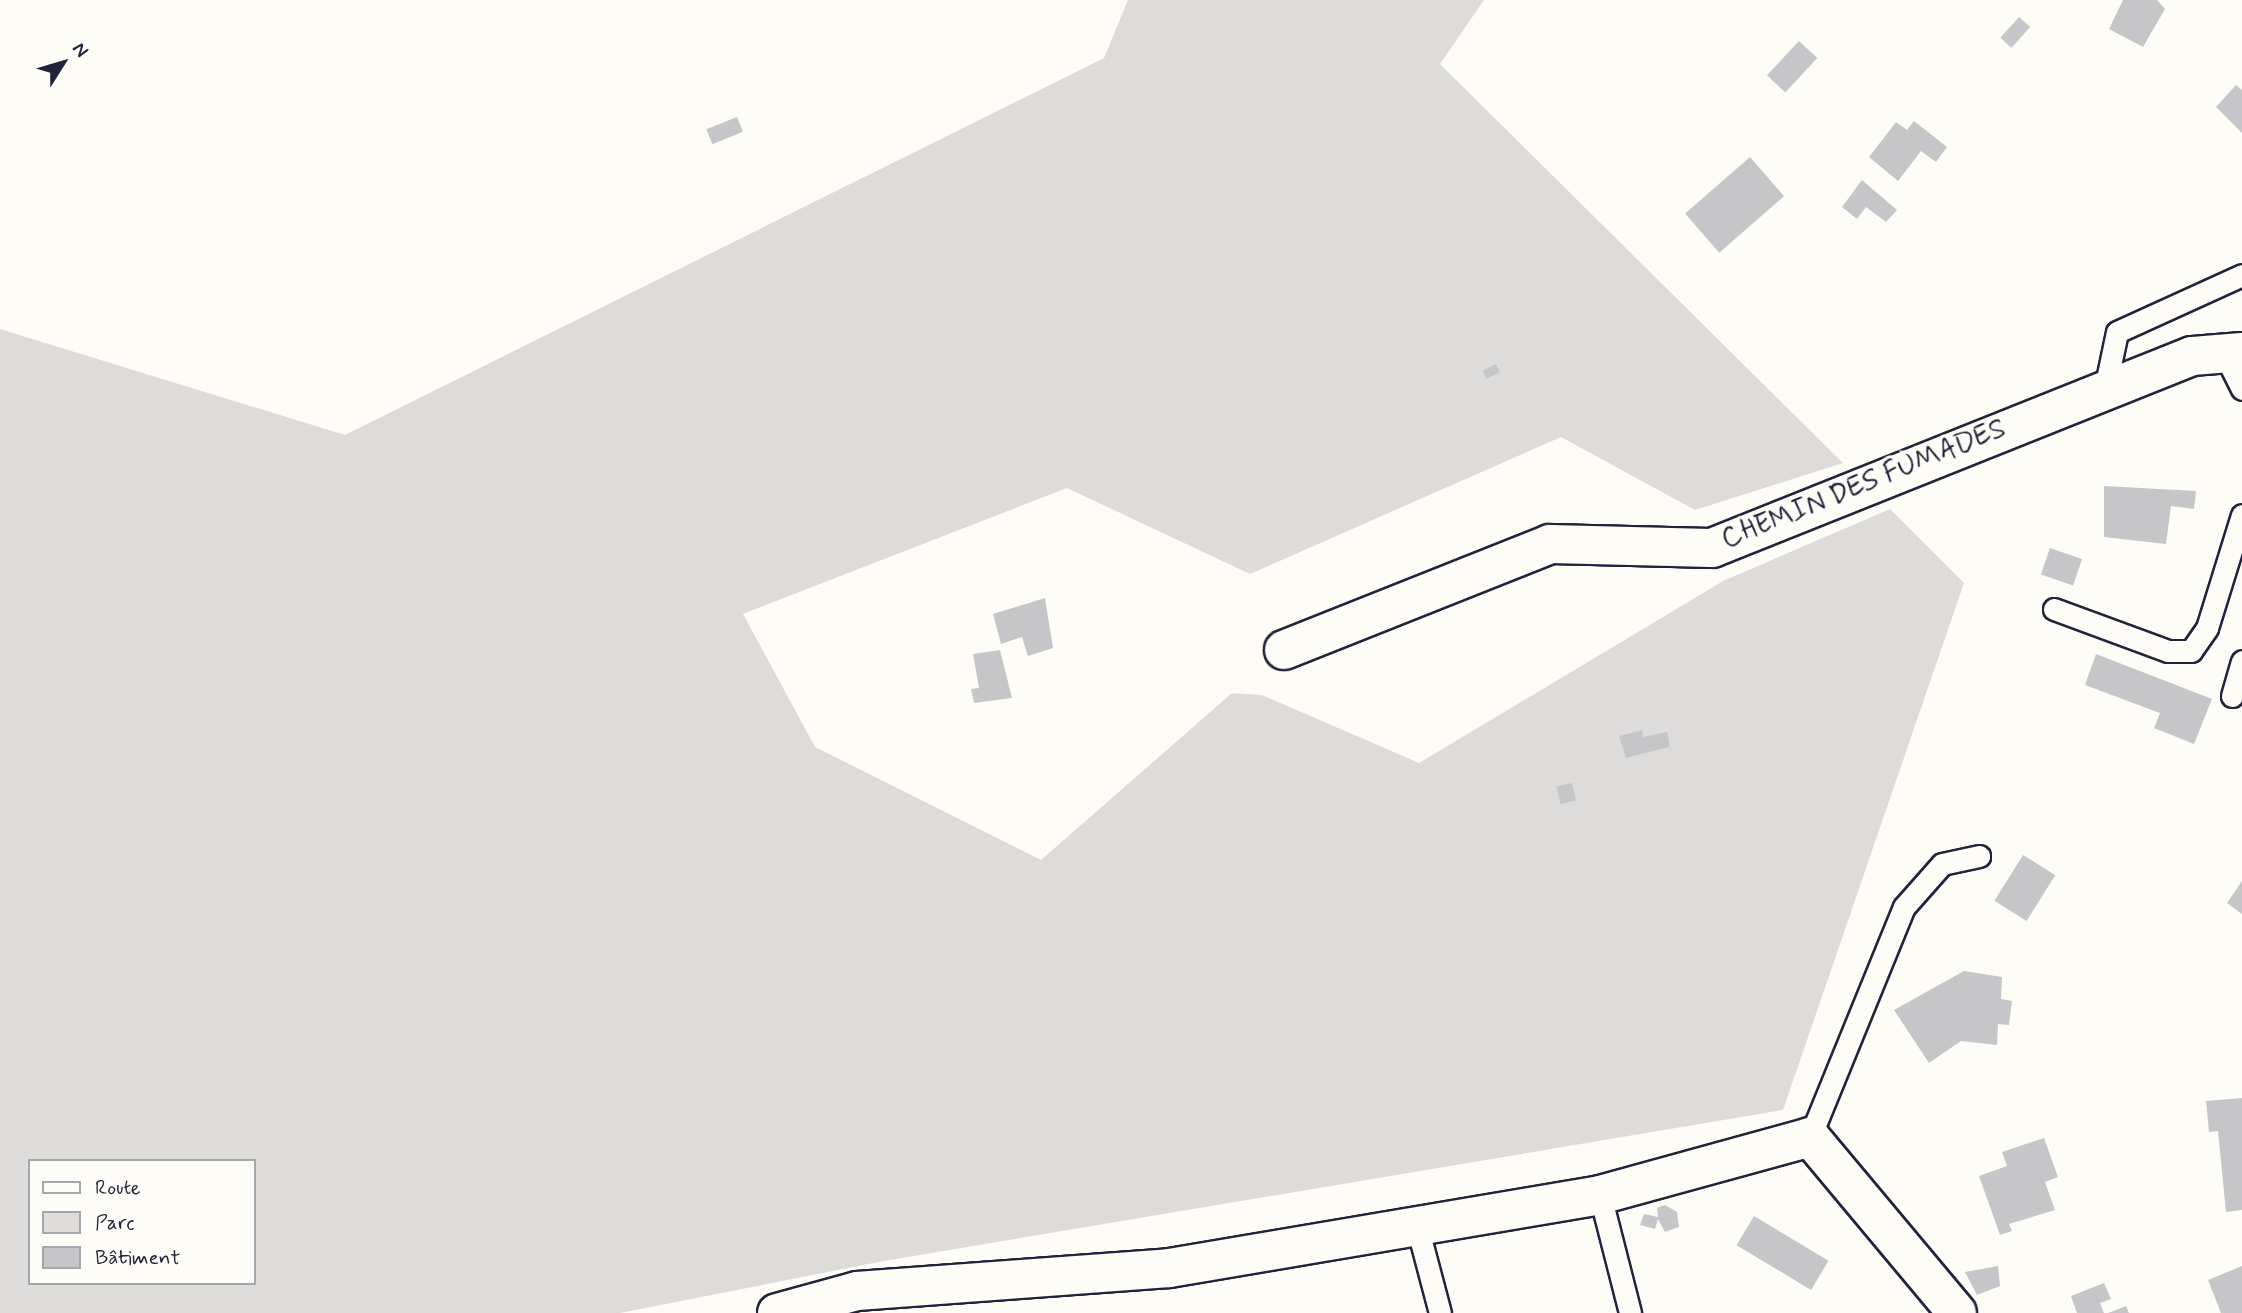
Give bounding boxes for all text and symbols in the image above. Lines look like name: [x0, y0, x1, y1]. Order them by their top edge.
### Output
north arrow: [28, 28, 98, 98]
text: N: [66, 37, 94, 63]
street label: CHEMIN DES FUMADES: [1717, 413, 2011, 557]
legend: [28, 1159, 256, 1285]
text: Route: [95, 1174, 141, 1202]
text: Parc: [95, 1209, 135, 1237]
text: Bâtiment: [95, 1244, 180, 1272]

